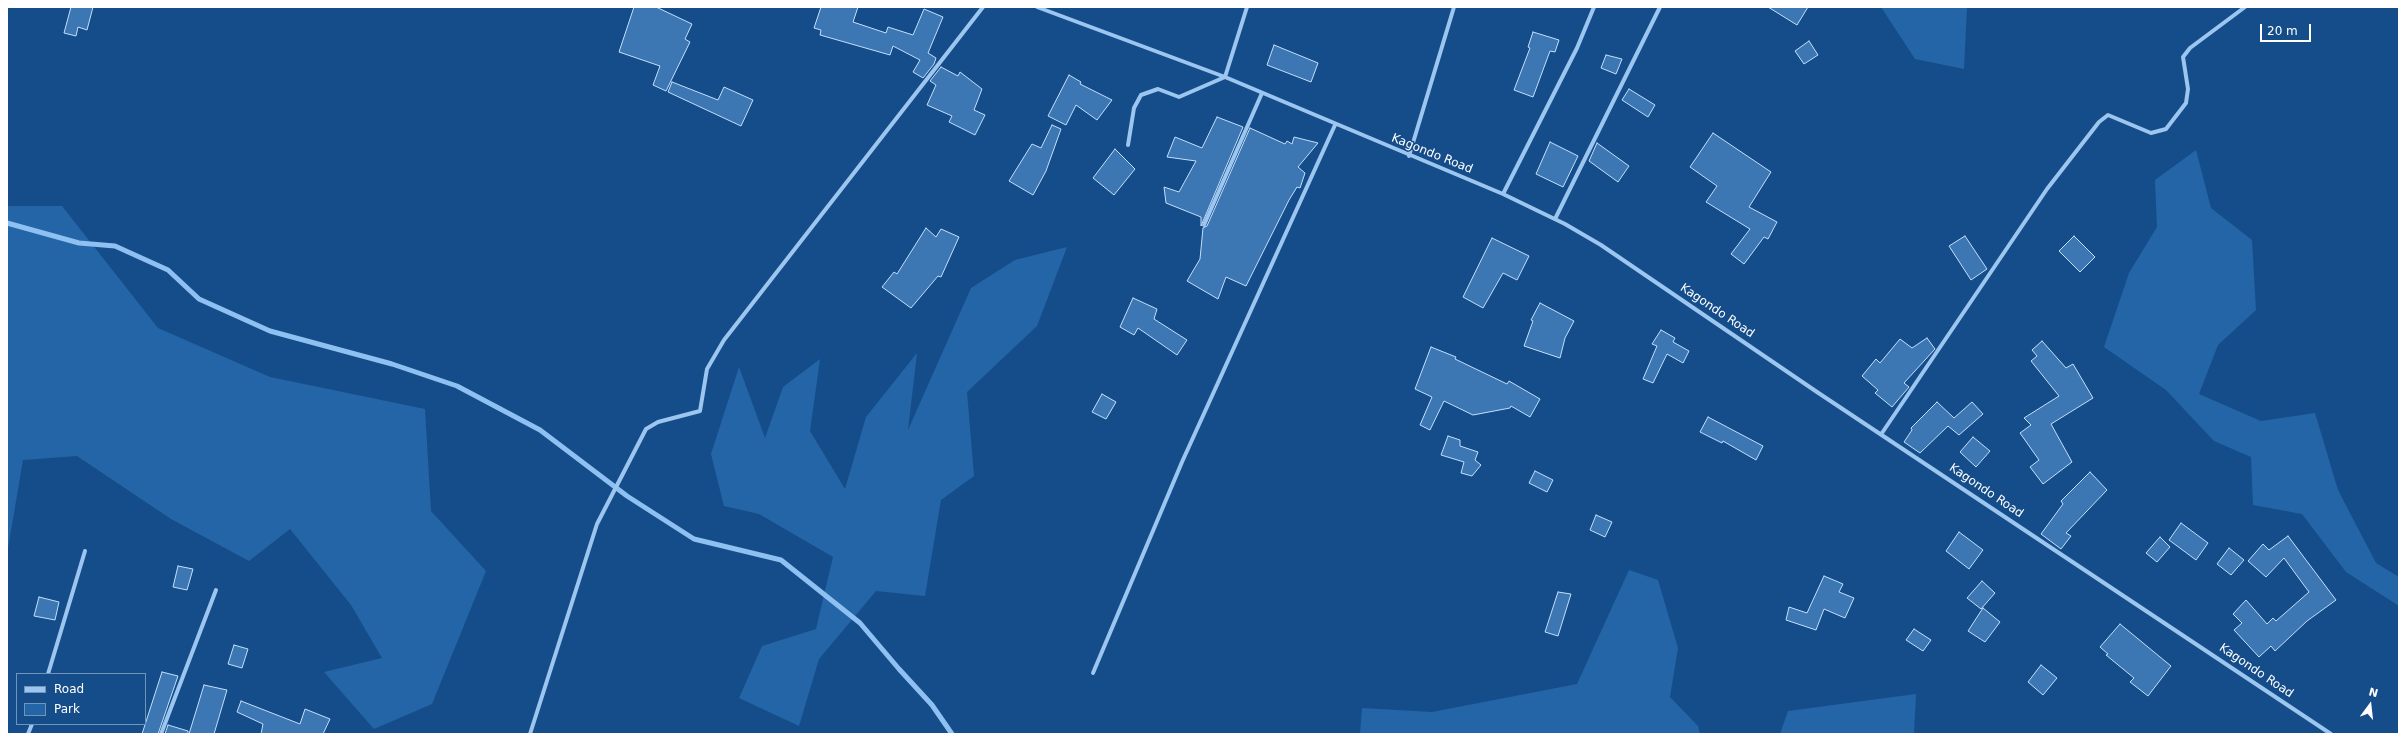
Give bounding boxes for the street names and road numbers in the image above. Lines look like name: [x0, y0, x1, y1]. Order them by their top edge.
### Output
street label: Kagondo Road: [1389, 131, 1475, 177]
street label: Kagondo Road: [1677, 281, 1757, 341]
street label: Kagondo Road: [1946, 461, 2026, 521]
street label: Kagondo Road: [2216, 641, 2296, 701]

